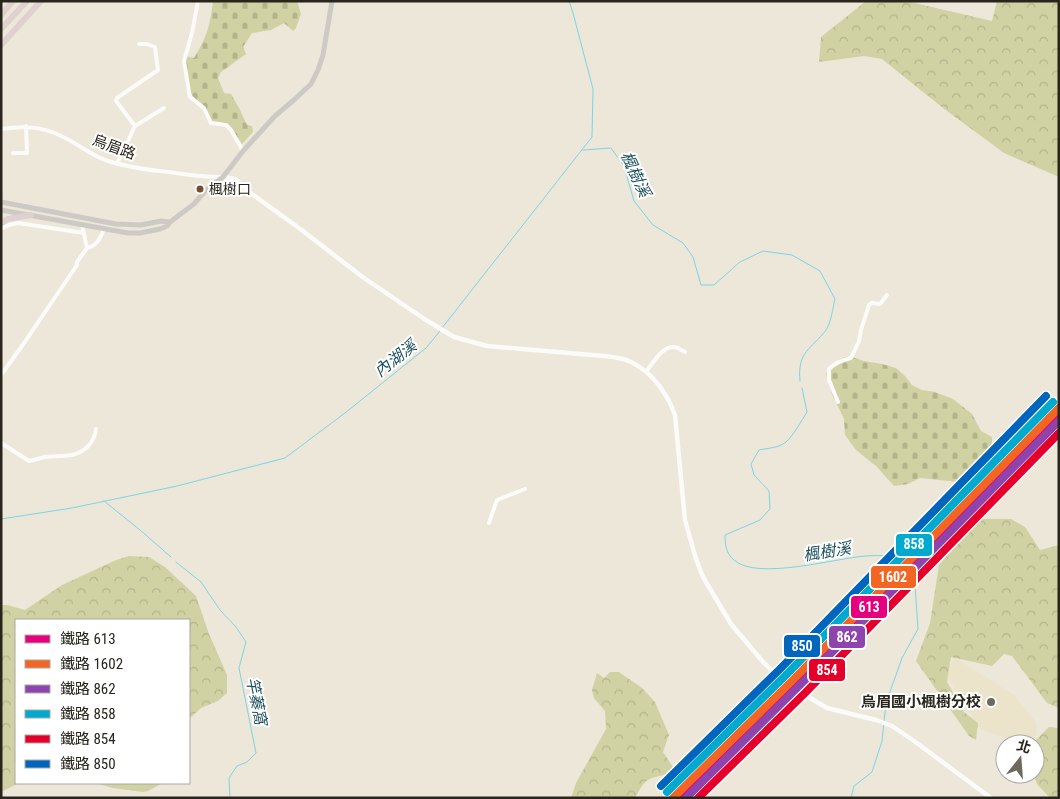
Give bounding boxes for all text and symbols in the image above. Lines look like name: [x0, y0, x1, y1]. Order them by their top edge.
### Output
street label: 烏眉路: [90, 131, 138, 163]
water label: 楓樹溪: [617, 148, 655, 202]
place label: 楓樹口: [209, 181, 251, 197]
marker: 楓樹口: [195, 184, 205, 194]
water label: 內湖溪: [371, 335, 422, 381]
line badge: 858: [895, 533, 933, 557]
text: 858: [903, 536, 925, 552]
water label: 楓樹溪: [802, 538, 854, 565]
line badge: 1602: [870, 565, 917, 589]
text: 1602: [879, 569, 907, 585]
line badge: 613: [850, 595, 888, 619]
text: 613: [858, 599, 880, 615]
legend: [15, 619, 190, 784]
line badge: 862: [828, 625, 866, 649]
text: 862: [836, 629, 858, 645]
text: 鐵路 613: [60, 630, 116, 648]
line badge: 850: [783, 634, 821, 658]
text: 850: [791, 638, 813, 654]
text: 鐵路 1602: [60, 655, 123, 673]
line badge: 854: [808, 658, 846, 682]
text: 854: [816, 662, 838, 678]
water label: 竿蓁窩: [243, 676, 271, 729]
text: 鐵路 862: [60, 680, 116, 698]
place label: 烏眉國小楓樹分校: [861, 693, 981, 711]
marker: 烏眉國小楓樹分校: [985, 696, 997, 708]
text: 鐵路 858: [60, 705, 116, 723]
text: 鐵路 854: [60, 730, 116, 748]
north arrow: [995, 734, 1045, 784]
text: 北: [1015, 737, 1033, 756]
text: 鐵路 850: [60, 755, 116, 773]

